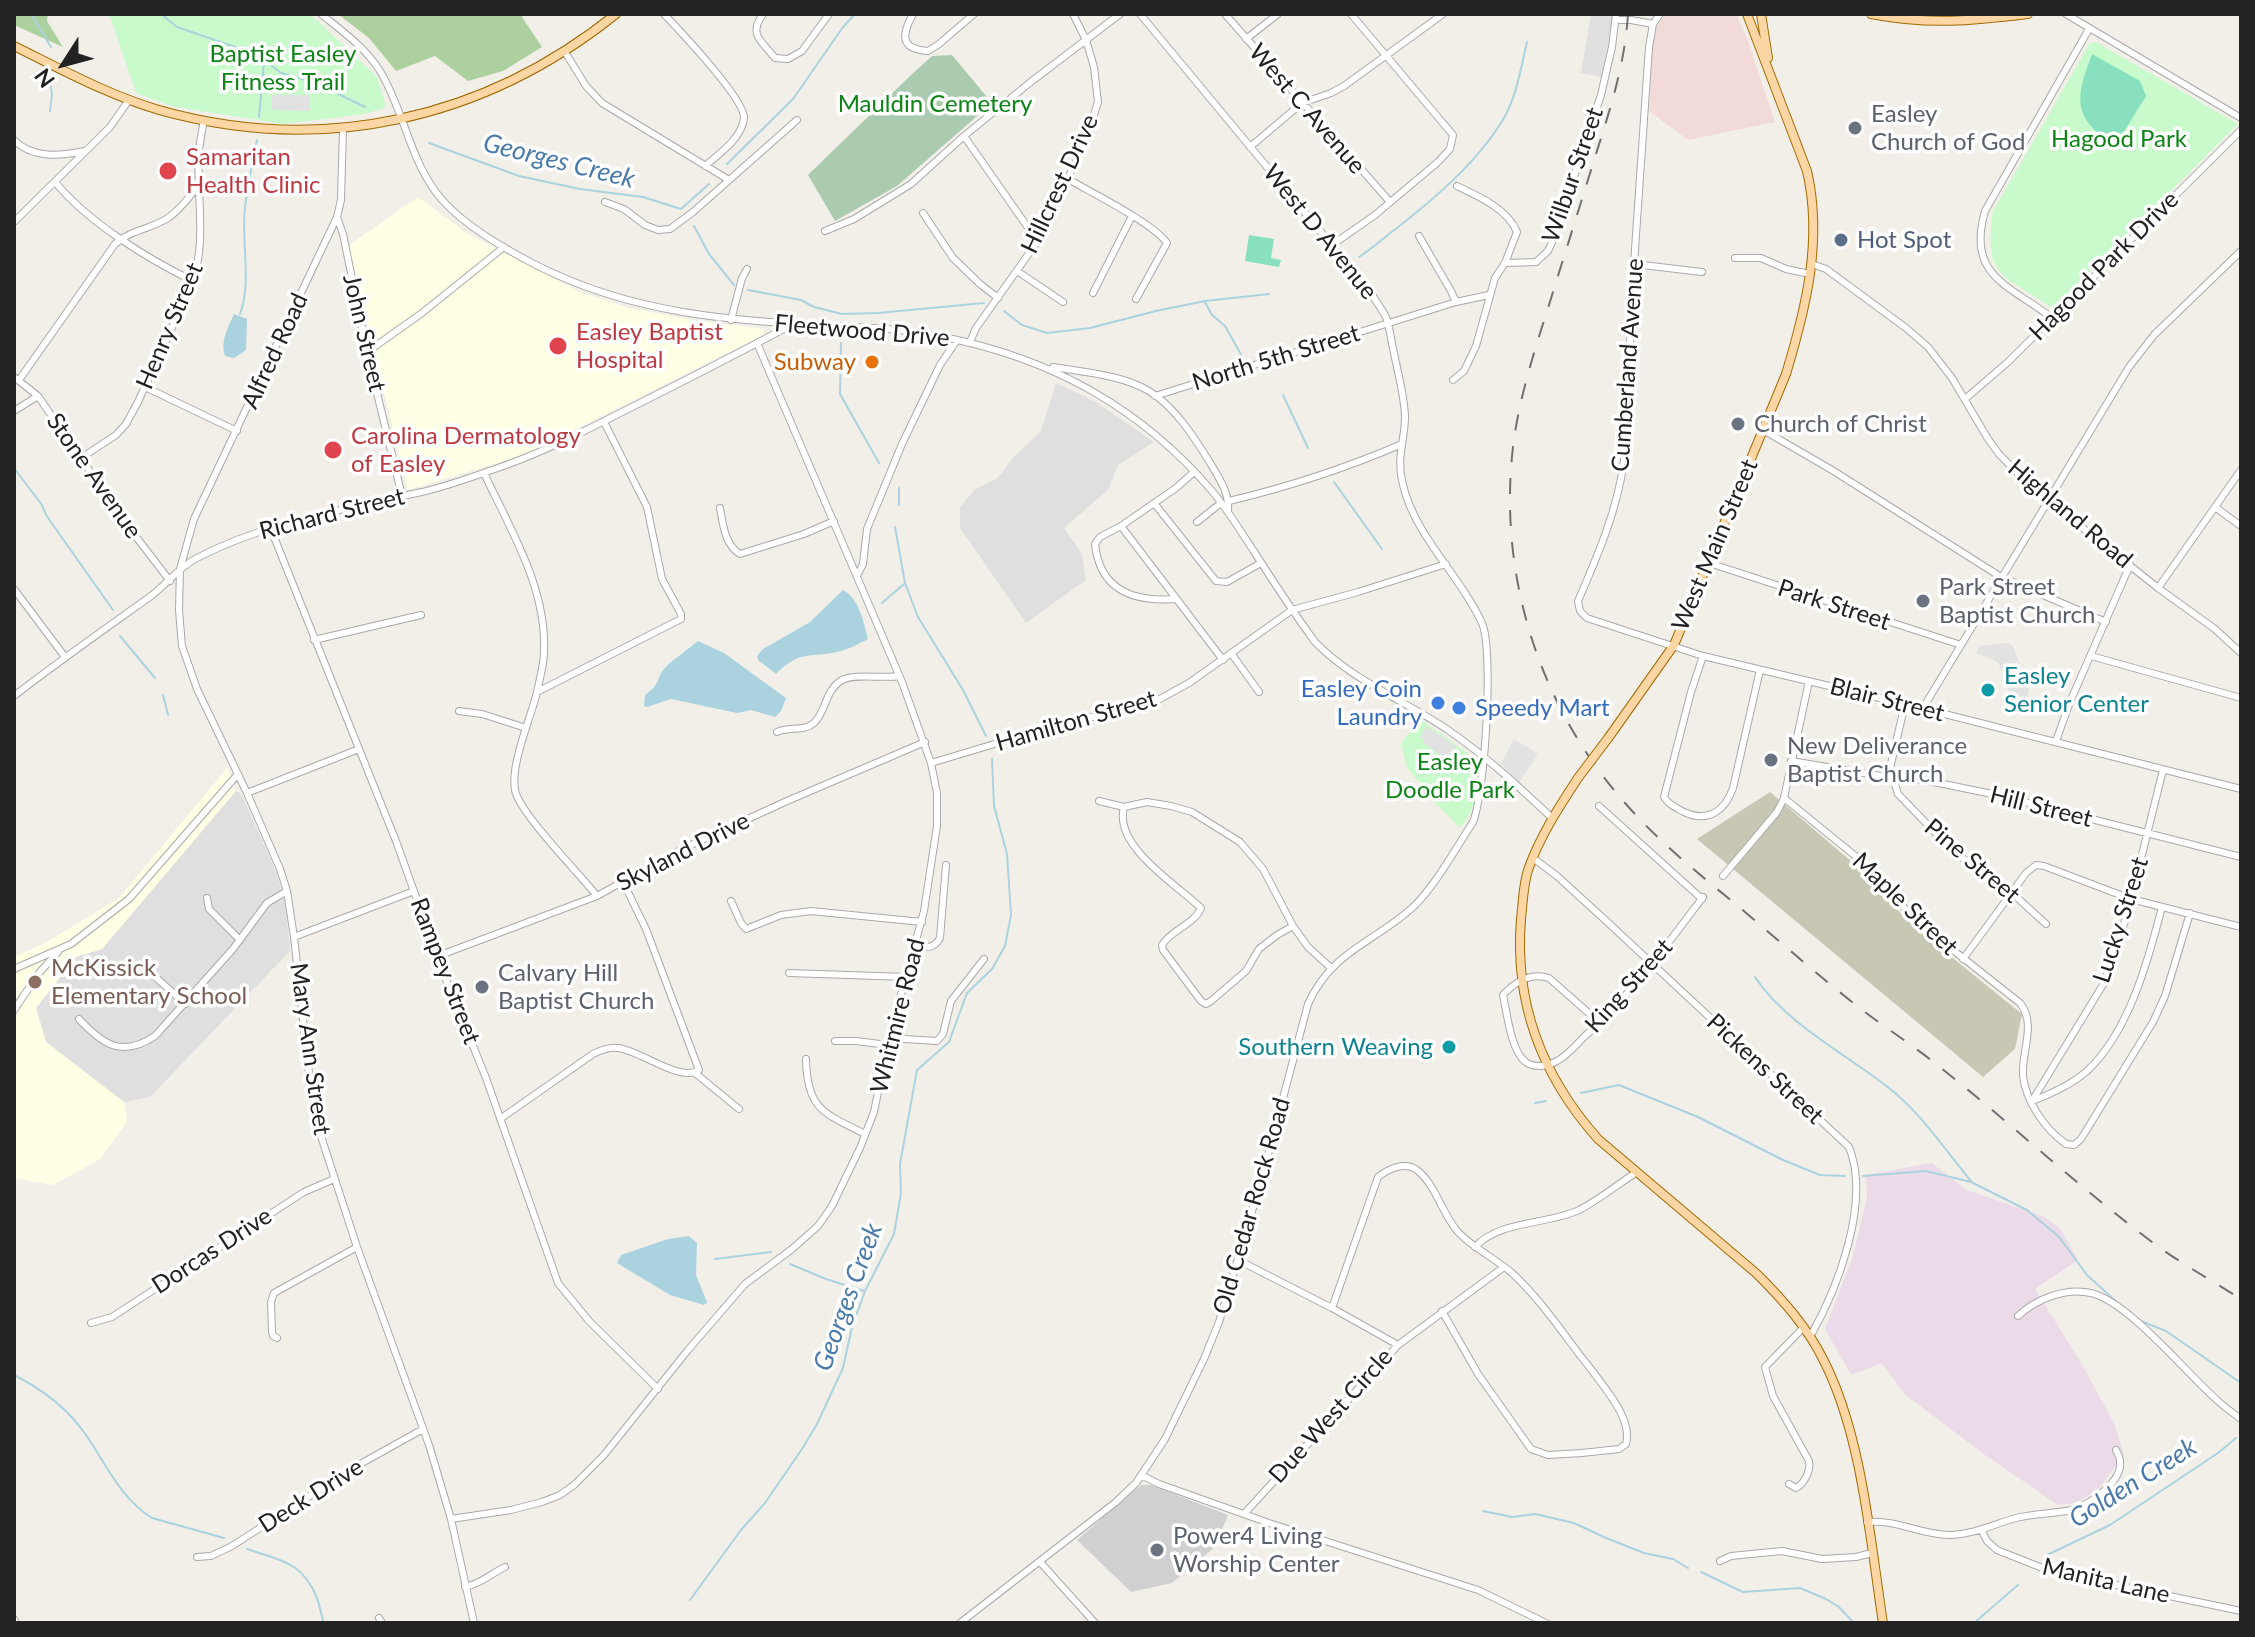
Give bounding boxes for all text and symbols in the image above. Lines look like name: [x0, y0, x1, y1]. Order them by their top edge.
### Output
north arrow: [24, 24, 104, 104]
street label: West C Avenue: [1243, 38, 1371, 180]
park label: Baptist Easley Fitness Trail: [210, 40, 356, 96]
text: N: [28, 64, 60, 93]
park label: Mauldin Cemetery: [838, 90, 1032, 118]
place label: Easley Church of God: [1871, 100, 2025, 156]
street label: Wilbur Street: [1536, 104, 1610, 246]
street label: Hillcrest Drive: [1015, 110, 1105, 258]
marker: Easley Church of God: [1846, 119, 1864, 137]
park label: Hagood Park: [2051, 125, 2187, 153]
water label: Georges Creek: [480, 127, 638, 195]
place label: Samaritan Health Clinic: [186, 143, 320, 199]
street label: West D Avenue: [1257, 159, 1383, 305]
marker: Samaritan Health Clinic: [157, 160, 179, 182]
street label: Hagood Park Drive: [2023, 185, 2185, 347]
place label: Hot Spot: [1857, 226, 1951, 254]
marker: Hot Spot: [1832, 231, 1850, 249]
street label: Cumberland Avenue: [1606, 257, 1650, 473]
street label: Henry Street: [130, 258, 210, 394]
street label: John Street: [337, 272, 391, 394]
street label: Alfred Road: [236, 289, 314, 413]
street label: Fleetwood Drive: [773, 309, 951, 353]
place label: Easley Baptist Hospital: [576, 318, 723, 374]
street label: North 5th Street: [1189, 319, 1363, 397]
marker: Easley Baptist Hospital: [547, 335, 569, 357]
place label: Subway: [774, 348, 856, 376]
marker: Subway: [863, 353, 881, 371]
street label: Stone Avenue: [40, 408, 148, 544]
place label: Church of Christ: [1754, 410, 1927, 438]
marker: Church of Christ: [1729, 415, 1747, 433]
place label: Carolina Dermatology of Easley: [351, 422, 581, 478]
marker: Carolina Dermatology of Easley: [322, 439, 344, 461]
street label: Highland Road: [2002, 454, 2138, 574]
street label: West Main Street: [1666, 455, 1764, 635]
street label: Richard Street: [256, 482, 408, 546]
street label: Park Street: [1774, 573, 1894, 637]
place label: Park Street Baptist Church: [1939, 573, 2095, 629]
marker: Park Street Baptist Church: [1914, 592, 1932, 610]
place label: Easley Senior Center: [2004, 662, 2149, 718]
street label: Blair Street: [1827, 672, 1947, 728]
place label: Easley Coin Laundry: [1301, 675, 1422, 731]
marker: Easley Senior Center: [1979, 681, 1997, 699]
street label: Hamilton Street: [992, 684, 1160, 758]
marker: Easley Coin Laundry: [1429, 694, 1447, 712]
place label: Speedy Mart: [1475, 694, 1610, 722]
marker: Speedy Mart: [1450, 699, 1468, 717]
place label: New Deliverance Baptist Church: [1787, 732, 1967, 788]
park label: Easley Doodle Park: [1385, 748, 1515, 804]
marker: New Deliverance Baptist Church: [1762, 751, 1780, 769]
street label: Hill Street: [1987, 780, 2095, 834]
street label: Skyland Drive: [612, 806, 754, 898]
street label: Pine Street: [1919, 813, 2025, 909]
street label: Maple Street: [1846, 847, 1964, 961]
street label: Lucky Street: [2087, 854, 2155, 986]
street label: Rampey Street: [404, 894, 486, 1048]
street label: King Street: [1579, 933, 1679, 1039]
street label: Whitmire Road: [865, 936, 931, 1096]
place label: McKissick Elementary School: [51, 954, 247, 1010]
place label: Calvary Hill Baptist Church: [498, 959, 654, 1015]
street label: Mary Ann Street: [284, 961, 336, 1137]
marker: McKissick Elementary School: [26, 973, 44, 991]
marker: Calvary Hill Baptist Church: [473, 978, 491, 996]
street label: Pickens Street: [1701, 1008, 1829, 1130]
place label: Southern Weaving: [1238, 1033, 1433, 1061]
marker: Southern Weaving: [1440, 1038, 1458, 1056]
street label: Old Cedar Rock Road: [1207, 1094, 1297, 1318]
street label: Dorcas Drive: [147, 1202, 277, 1300]
water label: Georges Creek: [807, 1219, 889, 1375]
street label: Due West Circle: [1263, 1343, 1399, 1489]
water label: Golden Creek: [2063, 1431, 2203, 1535]
street label: Deck Drive: [253, 1453, 369, 1539]
place label: Power4 Living Worship Center: [1173, 1522, 1340, 1578]
marker: Power4 Living Worship Center: [1148, 1541, 1166, 1559]
street label: Manita Lane: [2039, 1552, 2173, 1610]

